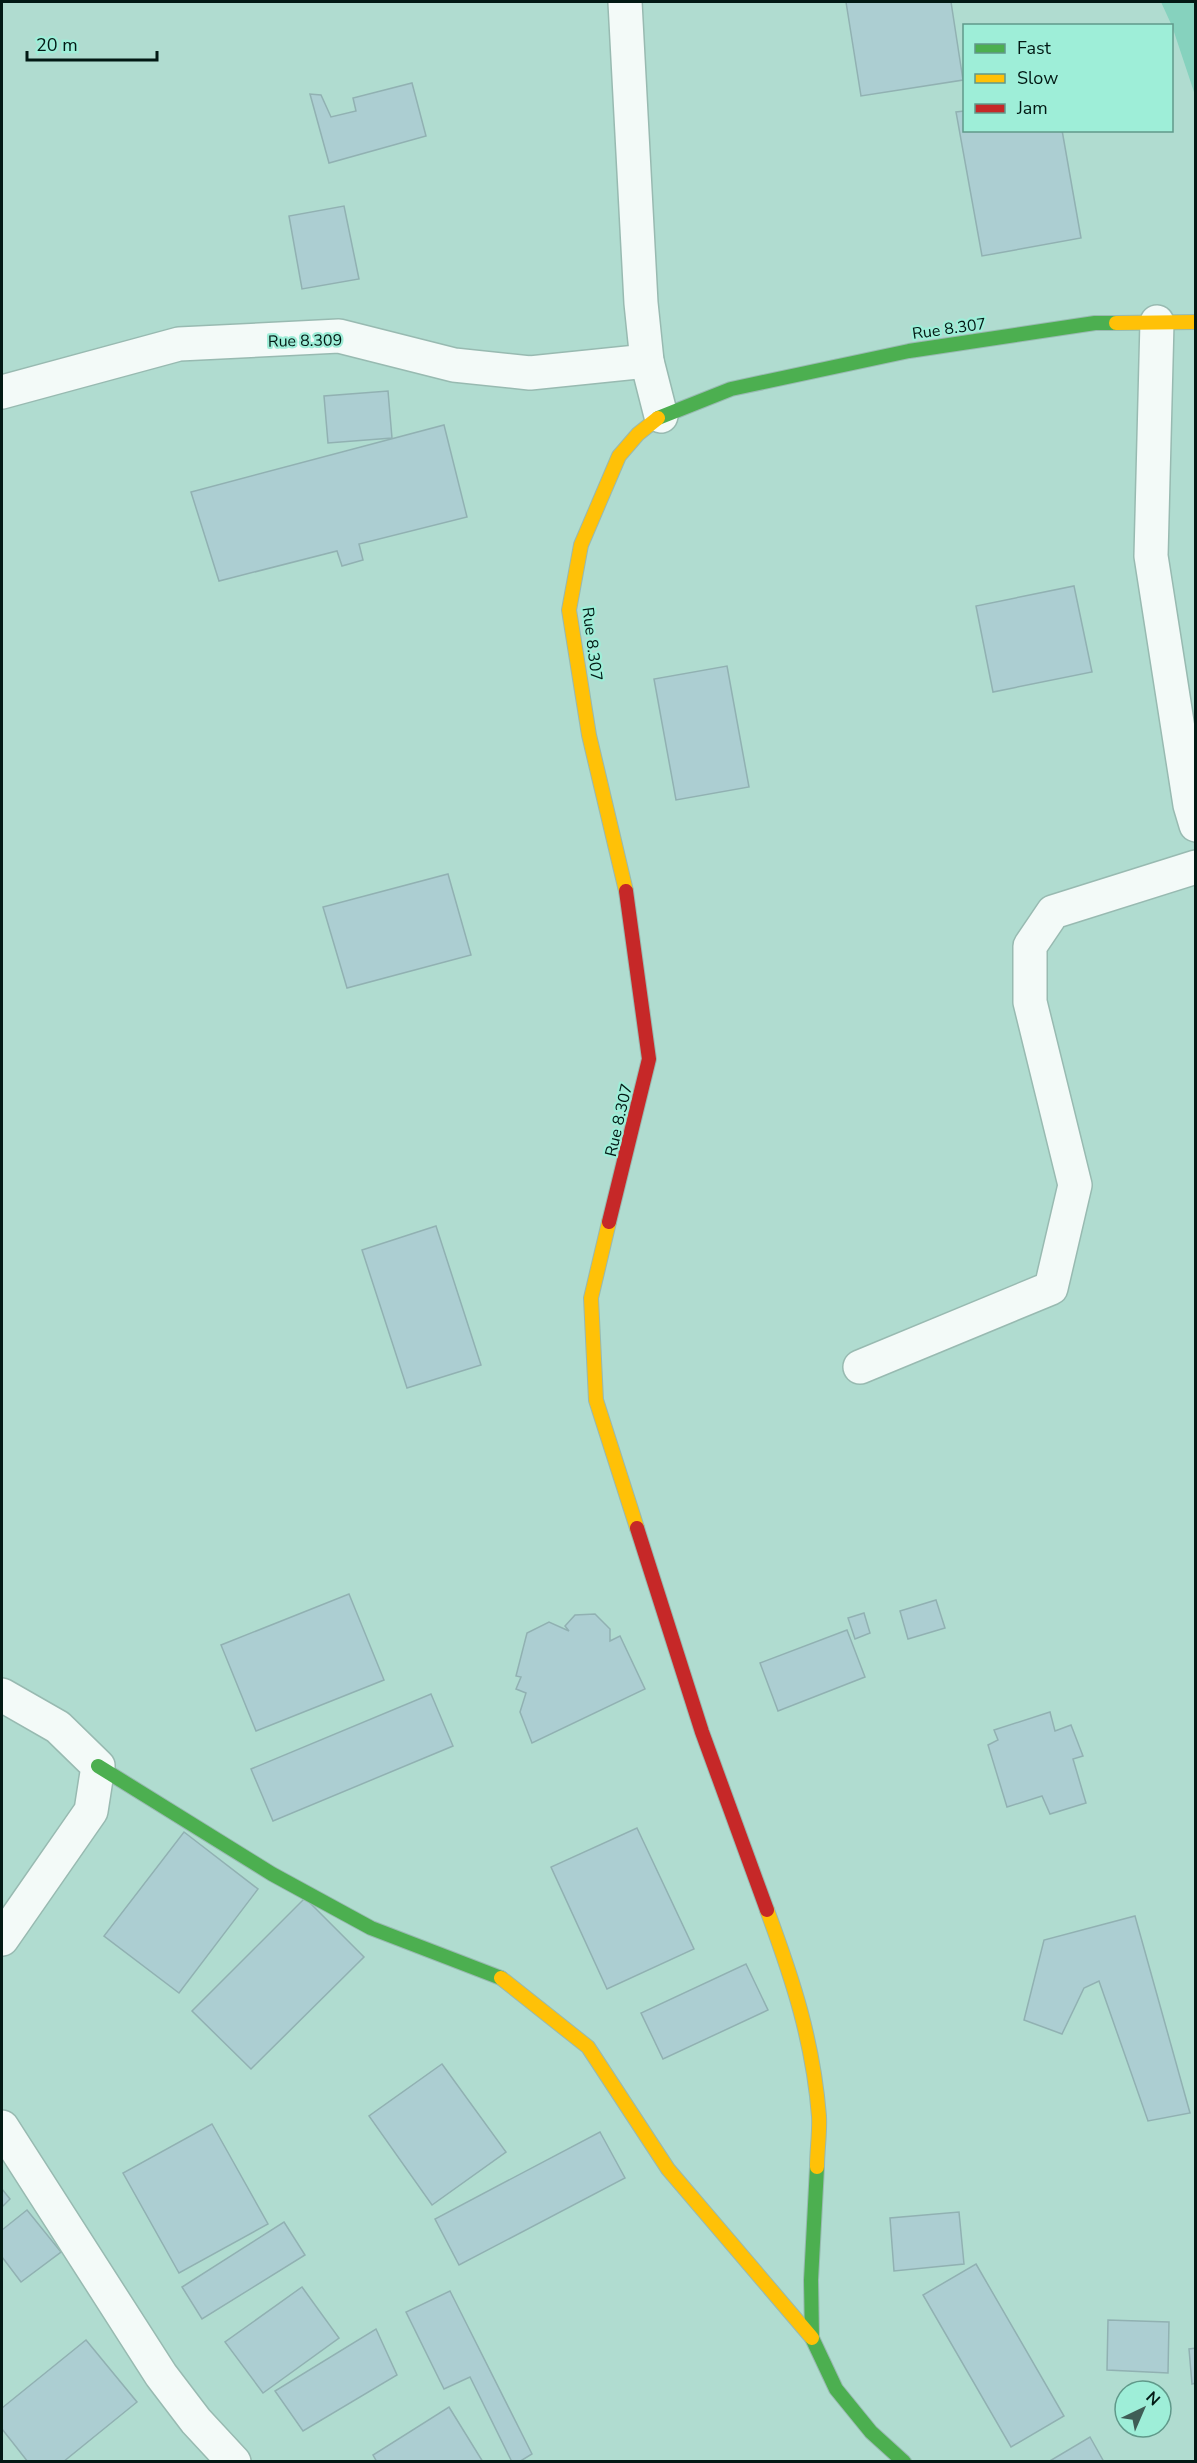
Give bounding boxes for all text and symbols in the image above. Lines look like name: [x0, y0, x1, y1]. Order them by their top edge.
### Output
scale bar: [27, 24, 158, 62]
legend: [963, 24, 1173, 132]
text: 20 m: [36, 33, 78, 57]
text: Fast: [1017, 36, 1052, 60]
text: Slow: [1017, 66, 1058, 90]
text: Jam: [1016, 96, 1048, 120]
street label: Rue 8.307: [911, 313, 987, 345]
street label: Rue 8.309: [268, 329, 342, 353]
street label: Rue 8.307: [577, 606, 607, 682]
street label: Rue 8.307: [600, 1082, 638, 1159]
north arrow: [1113, 2379, 1173, 2439]
text: N: [1141, 2387, 1165, 2411]

